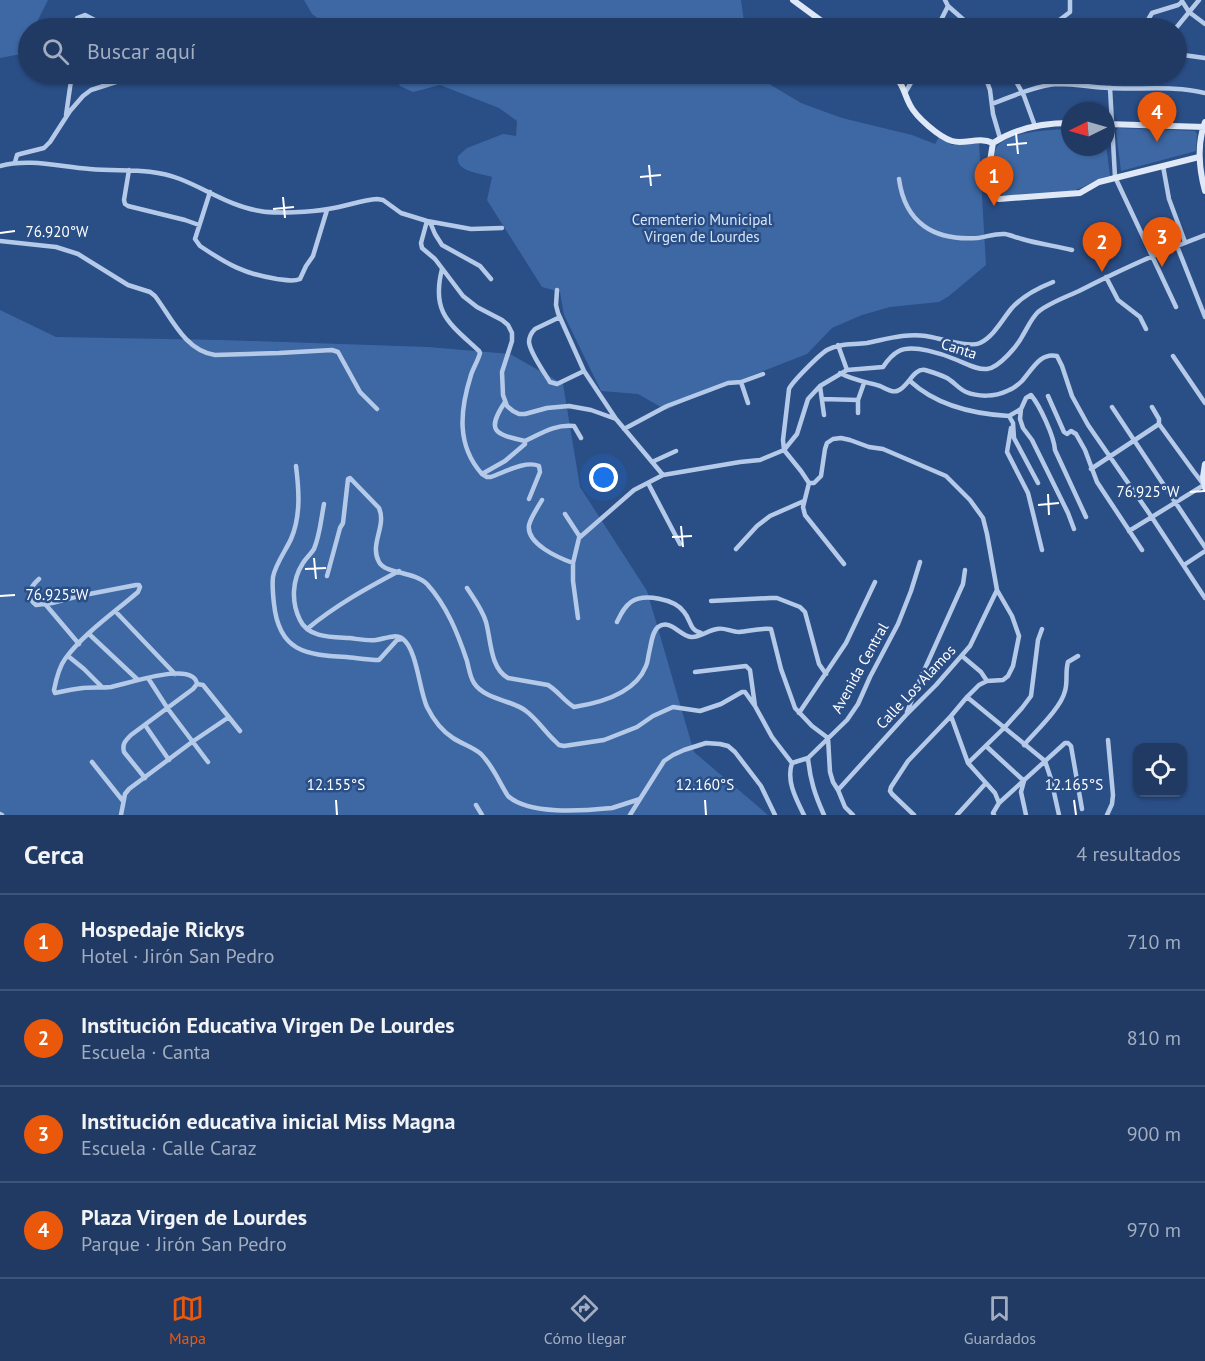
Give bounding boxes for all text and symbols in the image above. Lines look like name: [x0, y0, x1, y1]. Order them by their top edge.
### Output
search box: [18, 18, 1187, 84]
icon: search: [39, 35, 72, 68]
text: Buscar aquí: [87, 37, 196, 65]
pin: 4: [1138, 92, 1176, 142]
north arrow: [1061, 102, 1115, 156]
pin: 1: [974, 156, 1014, 206]
park label: Cementerio Municipal Virgen de Lourdes: [632, 210, 773, 246]
pin: 3: [1142, 218, 1182, 267]
text: 76.920°W: [26, 222, 89, 241]
pin: 2: [1082, 222, 1122, 272]
street label: Canta: [939, 334, 979, 363]
your location: [589, 463, 618, 492]
text: 76.925°W: [1117, 482, 1180, 501]
text: 76.925°W: [26, 585, 89, 604]
street label: Avenida Central: [827, 619, 893, 716]
street label: Calle Los Alamos: [872, 641, 959, 733]
map controls: [1133, 743, 1187, 797]
button: locate: [1133, 743, 1187, 797]
text: 12.155°S: [307, 775, 365, 794]
text: 12.160°S: [676, 775, 734, 794]
text: 12.165°S: [1045, 775, 1103, 794]
text: Cerca: [24, 838, 84, 871]
text: 4 resultados: [1076, 841, 1181, 867]
text: Hospedaje Rickys: [81, 915, 244, 943]
text: 1: [38, 929, 49, 955]
text: 710 m: [1127, 929, 1181, 955]
text: Hotel · Jirón San Pedro: [81, 943, 274, 969]
text: Institución Educativa Virgen De Lourdes: [81, 1011, 455, 1039]
text: 2: [38, 1025, 49, 1051]
text: 810 m: [1127, 1025, 1181, 1051]
text: Escuela · Canta: [81, 1039, 211, 1065]
text: Institución educativa inicial Miss Magna: [81, 1107, 455, 1135]
text: 3: [38, 1121, 49, 1147]
text: 900 m: [1127, 1121, 1181, 1147]
text: Escuela · Calle Caraz: [81, 1135, 257, 1161]
text: Plaza Virgen de Lourdes: [81, 1203, 307, 1231]
text: 4: [38, 1217, 49, 1243]
text: 970 m: [1127, 1217, 1181, 1243]
text: Parque · Jirón San Pedro: [81, 1231, 287, 1257]
tab: Mapa: [169, 1292, 206, 1348]
tab: Cómo llegar: [544, 1292, 626, 1348]
tab: Guardados: [964, 1292, 1036, 1348]

